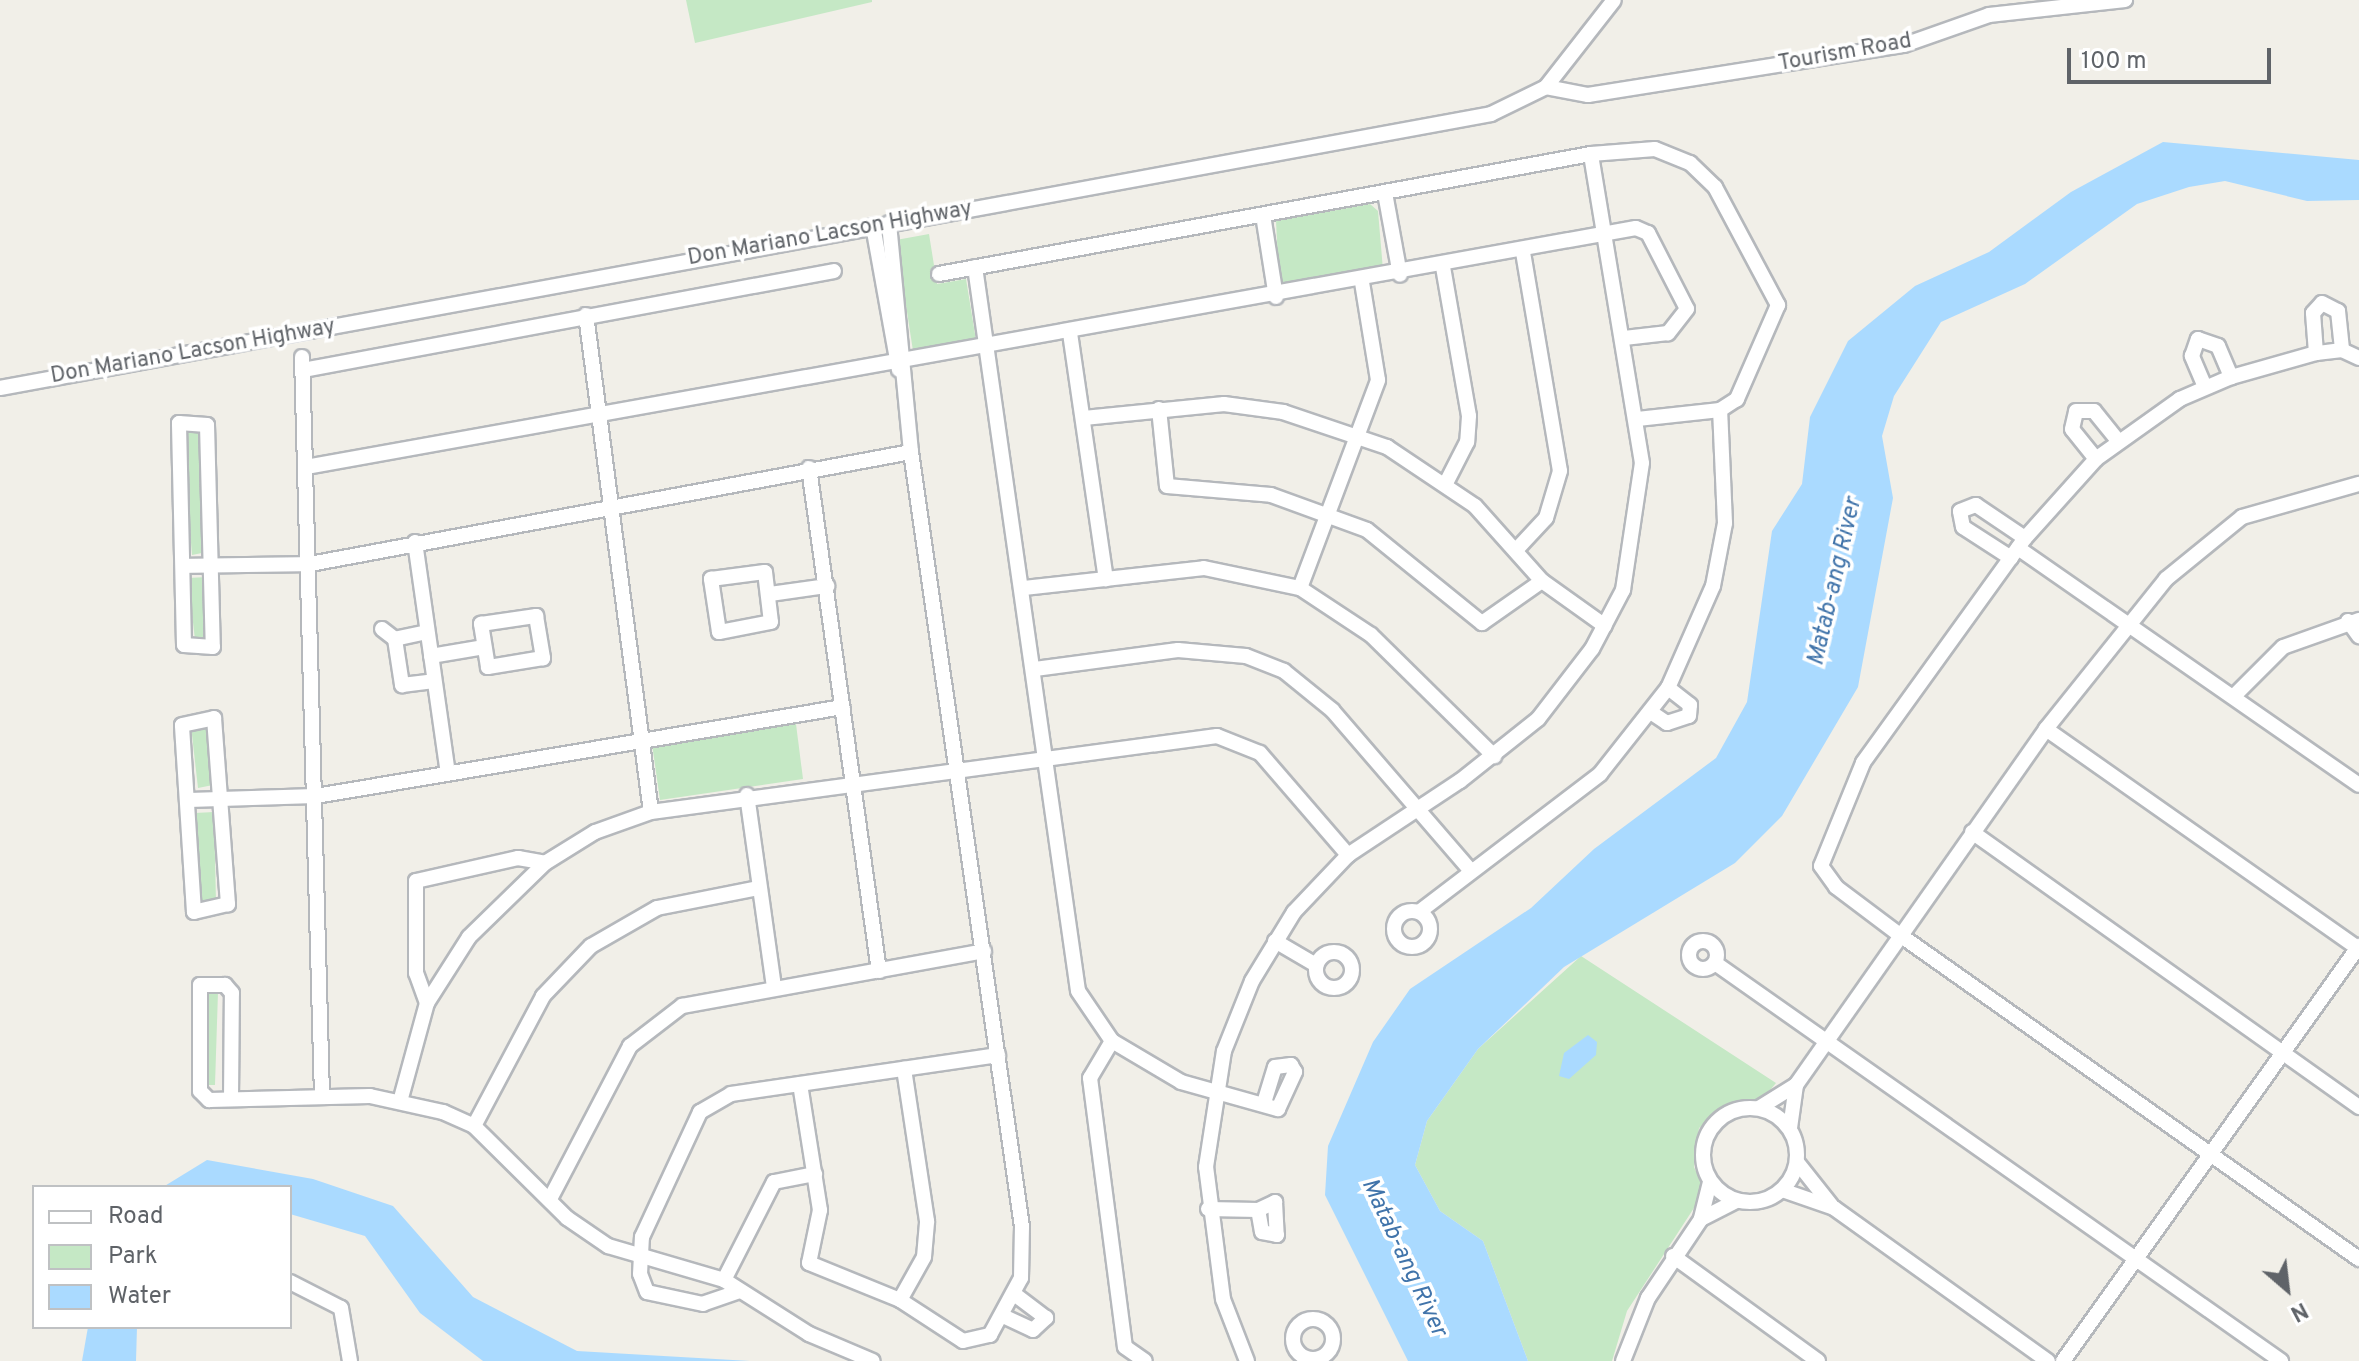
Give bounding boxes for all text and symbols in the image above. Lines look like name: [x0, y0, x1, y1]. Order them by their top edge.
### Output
street label: Tourism Road: [1776, 28, 1914, 78]
scale bar: [2071, 32, 2275, 82]
text: 100 m: [2081, 47, 2147, 77]
street label: Don Mariano Lacson Highway: [686, 196, 974, 272]
street label: Don Mariano Lacson Highway: [49, 314, 337, 390]
water label: Matab-ang River: [1803, 495, 1869, 669]
water label: Matab-ang River: [1354, 1174, 1452, 1342]
legend: [32, 1185, 292, 1329]
text: Road: [108, 1202, 164, 1232]
text: Park: [108, 1242, 158, 1272]
north arrow: [2247, 1249, 2327, 1329]
text: Water: [108, 1282, 171, 1312]
text: N: [2285, 1295, 2312, 1326]

